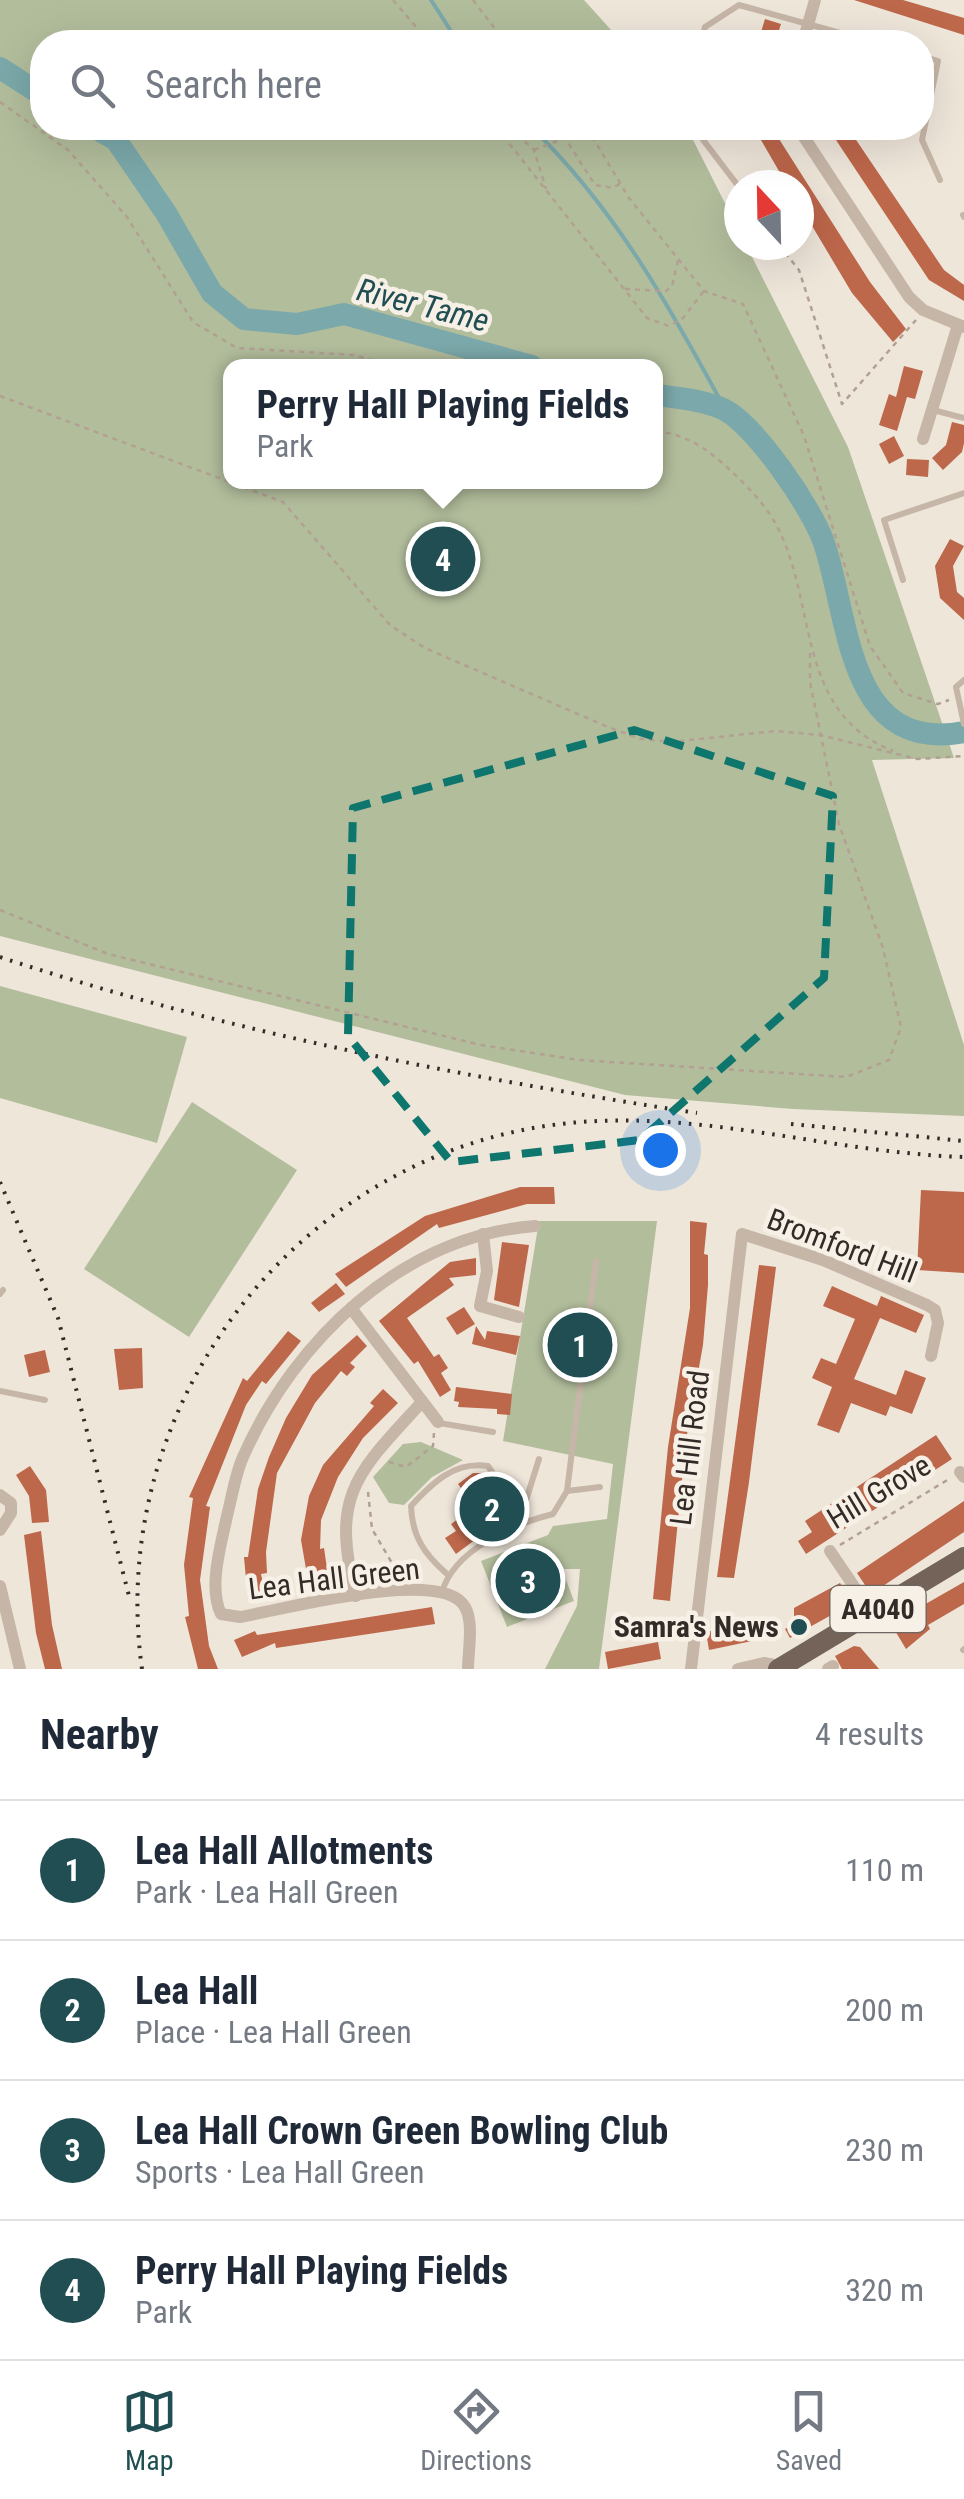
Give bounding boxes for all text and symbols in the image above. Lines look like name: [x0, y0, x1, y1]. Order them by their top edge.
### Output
search box: [30, 30, 934, 140]
icon: search: [65, 58, 120, 113]
text: Search here: [145, 63, 322, 107]
north arrow: [724, 170, 814, 260]
water label: River Tame: [353, 270, 493, 340]
popup: [223, 359, 663, 489]
text: Perry Hall Playing Fields: [256, 383, 630, 427]
text: Park: [256, 427, 313, 465]
pin: 4: [410, 522, 476, 596]
your location: [635, 1125, 686, 1176]
street label: Bromford Hill: [762, 1201, 922, 1290]
pin: 1: [548, 1308, 612, 1382]
street label: Lea Hill Road: [663, 1368, 716, 1527]
street label: Hill Grove: [821, 1447, 937, 1536]
pin: 2: [460, 1472, 524, 1546]
pin: 3: [496, 1544, 560, 1618]
street label: Lea Hall Green: [246, 1551, 422, 1606]
road number: A4040: [830, 1586, 926, 1632]
place label: Samra's News: [614, 1609, 779, 1644]
marker: Samra's News: [788, 1616, 810, 1638]
text: Nearby: [40, 1710, 159, 1759]
text: 4 results: [815, 1715, 924, 1753]
text: Lea Hall Allotments: [135, 1829, 434, 1873]
text: 1: [64, 1851, 81, 1889]
text: 110 m: [845, 1851, 924, 1889]
text: Park · Lea Hall Green: [135, 1873, 399, 1911]
text: Lea Hall: [135, 1969, 258, 2013]
text: 2: [64, 1991, 81, 2029]
text: 200 m: [845, 1991, 924, 2029]
text: Place · Lea Hall Green: [135, 2013, 412, 2051]
text: Lea Hall Crown Green Bowling Club: [135, 2109, 668, 2153]
text: 3: [64, 2131, 81, 2169]
text: 230 m: [845, 2131, 924, 2169]
text: Sports · Lea Hall Green: [135, 2153, 424, 2191]
text: Perry Hall Playing Fields: [135, 2249, 508, 2293]
text: 4: [64, 2271, 81, 2309]
text: 320 m: [845, 2271, 924, 2309]
text: Park: [135, 2293, 192, 2331]
tab: Map: [122, 2384, 177, 2477]
tab: Directions: [420, 2384, 532, 2477]
tab: Saved: [776, 2384, 842, 2477]

